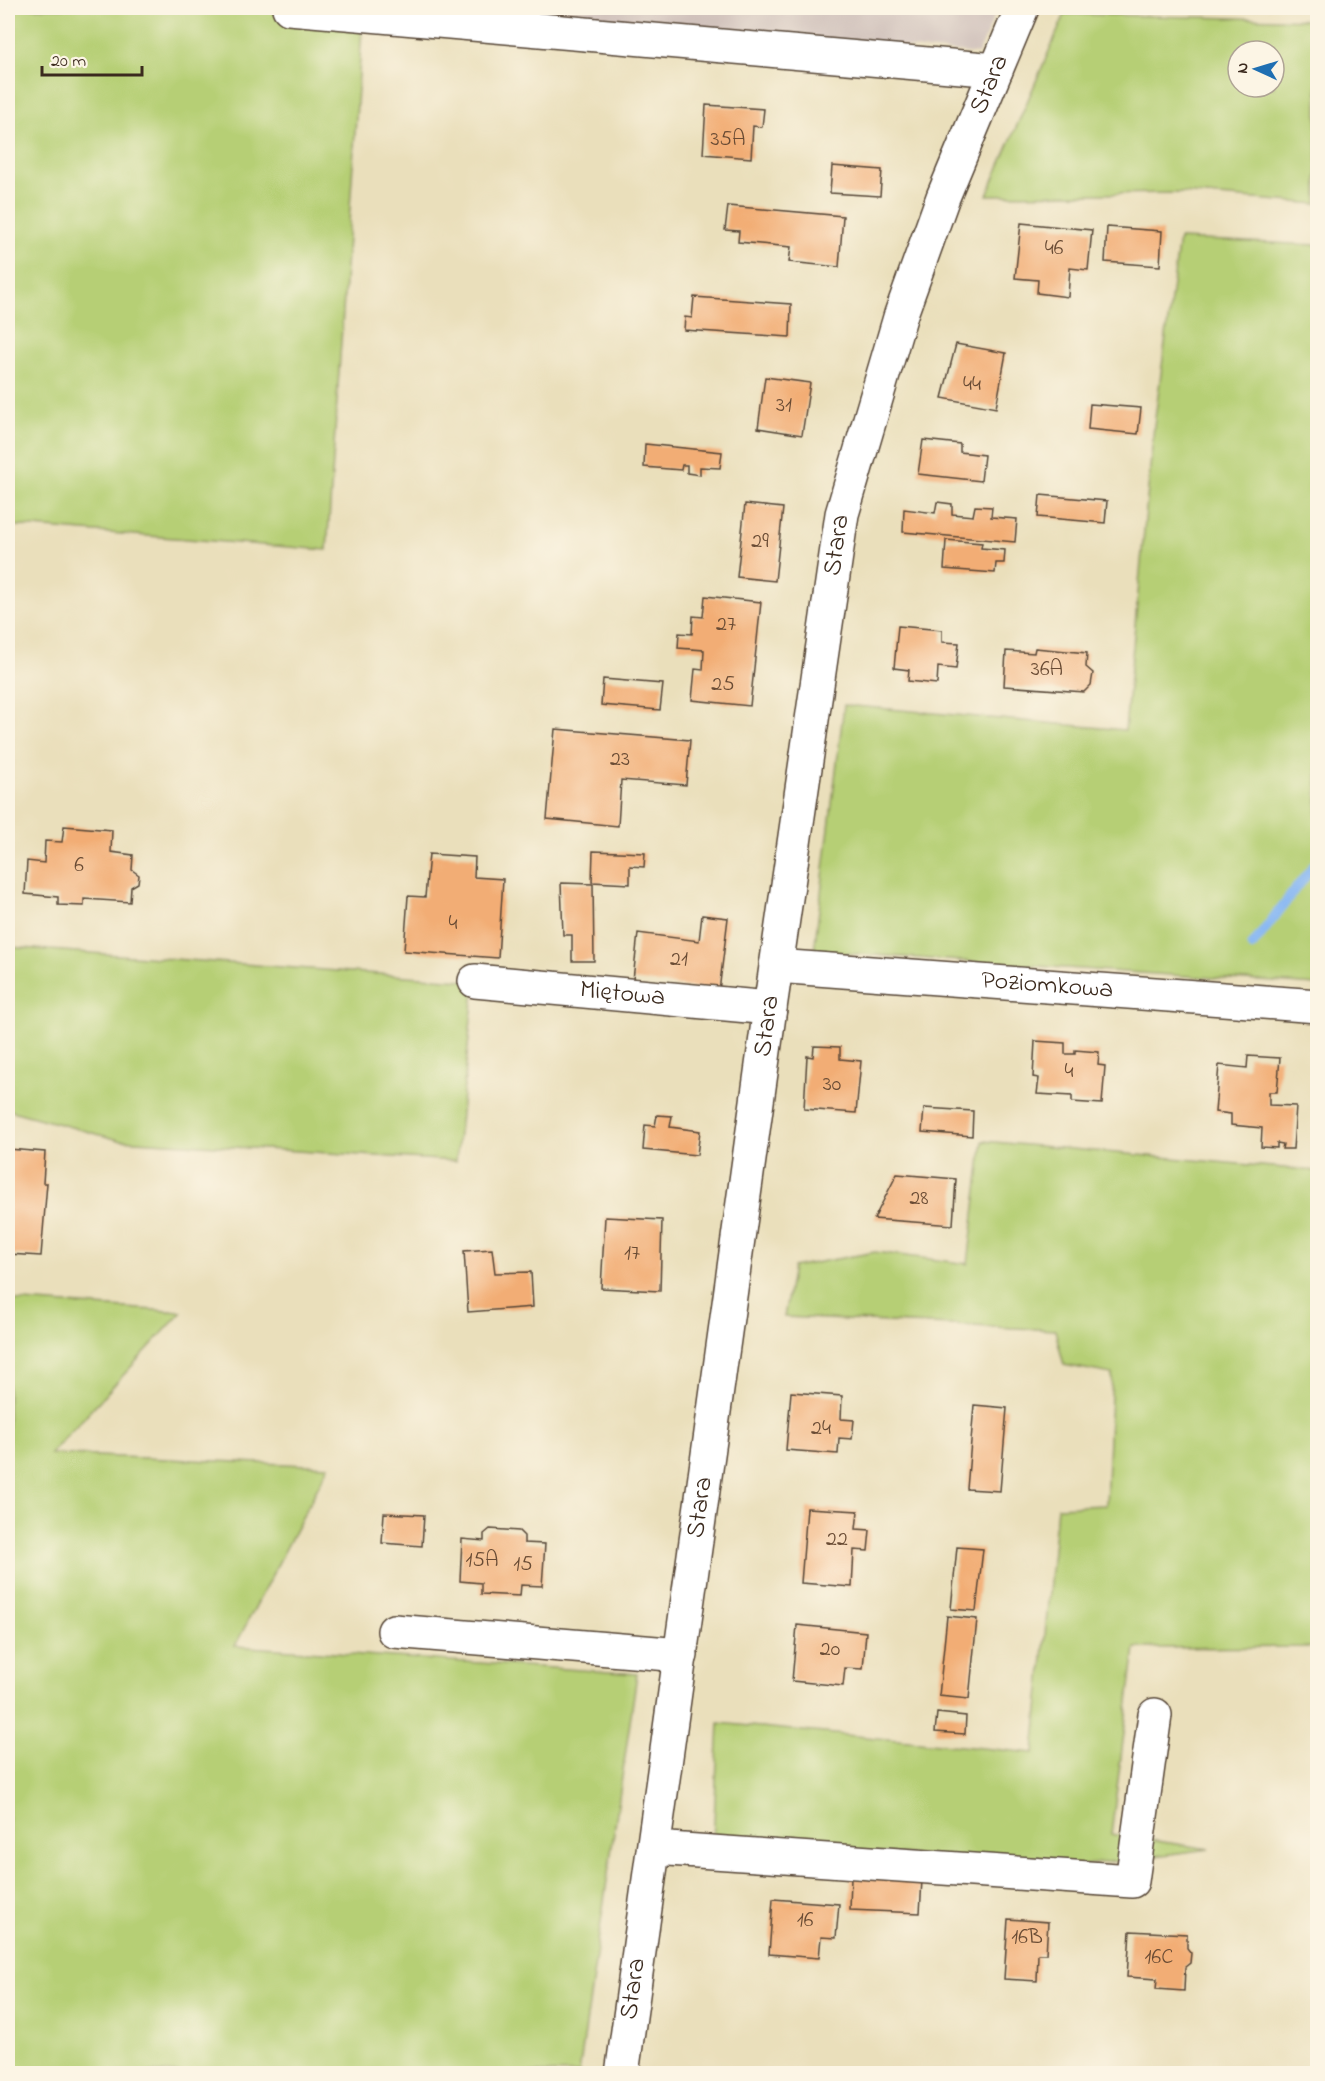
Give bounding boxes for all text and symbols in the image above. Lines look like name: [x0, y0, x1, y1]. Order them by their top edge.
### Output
scale bar: [42, 39, 142, 77]
north arrow: [1226, 39, 1286, 99]
text: 20 m: [51, 49, 86, 75]
street label: Stara: [961, 49, 1019, 120]
text: N: [1231, 62, 1255, 74]
house number: 35A: [710, 124, 746, 156]
house number: 46: [1045, 233, 1064, 265]
house number: 44: [963, 369, 981, 401]
house number: 31: [776, 390, 792, 422]
street label: Stara: [814, 512, 861, 578]
house number: 29: [751, 526, 769, 558]
house number: 27: [716, 609, 736, 641]
house number: 36A: [1031, 654, 1063, 686]
house number: 25: [711, 669, 735, 701]
house number: 23: [610, 744, 630, 776]
house number: 6: [74, 850, 84, 882]
house number: 4: [448, 908, 458, 940]
house number: 21: [670, 944, 688, 976]
street label: Poziomkowa: [980, 962, 1115, 1010]
street label: Miętowa: [578, 972, 667, 1017]
street label: Stara: [744, 993, 791, 1059]
house number: 4: [1064, 1056, 1074, 1088]
house number: 30: [823, 1069, 841, 1101]
house number: 28: [909, 1183, 929, 1215]
house number: 17: [624, 1238, 640, 1270]
house number: 24: [811, 1413, 831, 1445]
street label: Stara: [678, 1474, 724, 1541]
house number: 22: [826, 1524, 848, 1556]
house number: 15A: [465, 1545, 499, 1577]
house number: 15: [513, 1549, 533, 1581]
house number: 20: [820, 1634, 840, 1666]
house number: 16: [797, 1905, 814, 1937]
house number: 16B: [1011, 1922, 1043, 1954]
house number: 16C: [1145, 1942, 1173, 1974]
street label: Stara: [611, 1956, 657, 2022]

